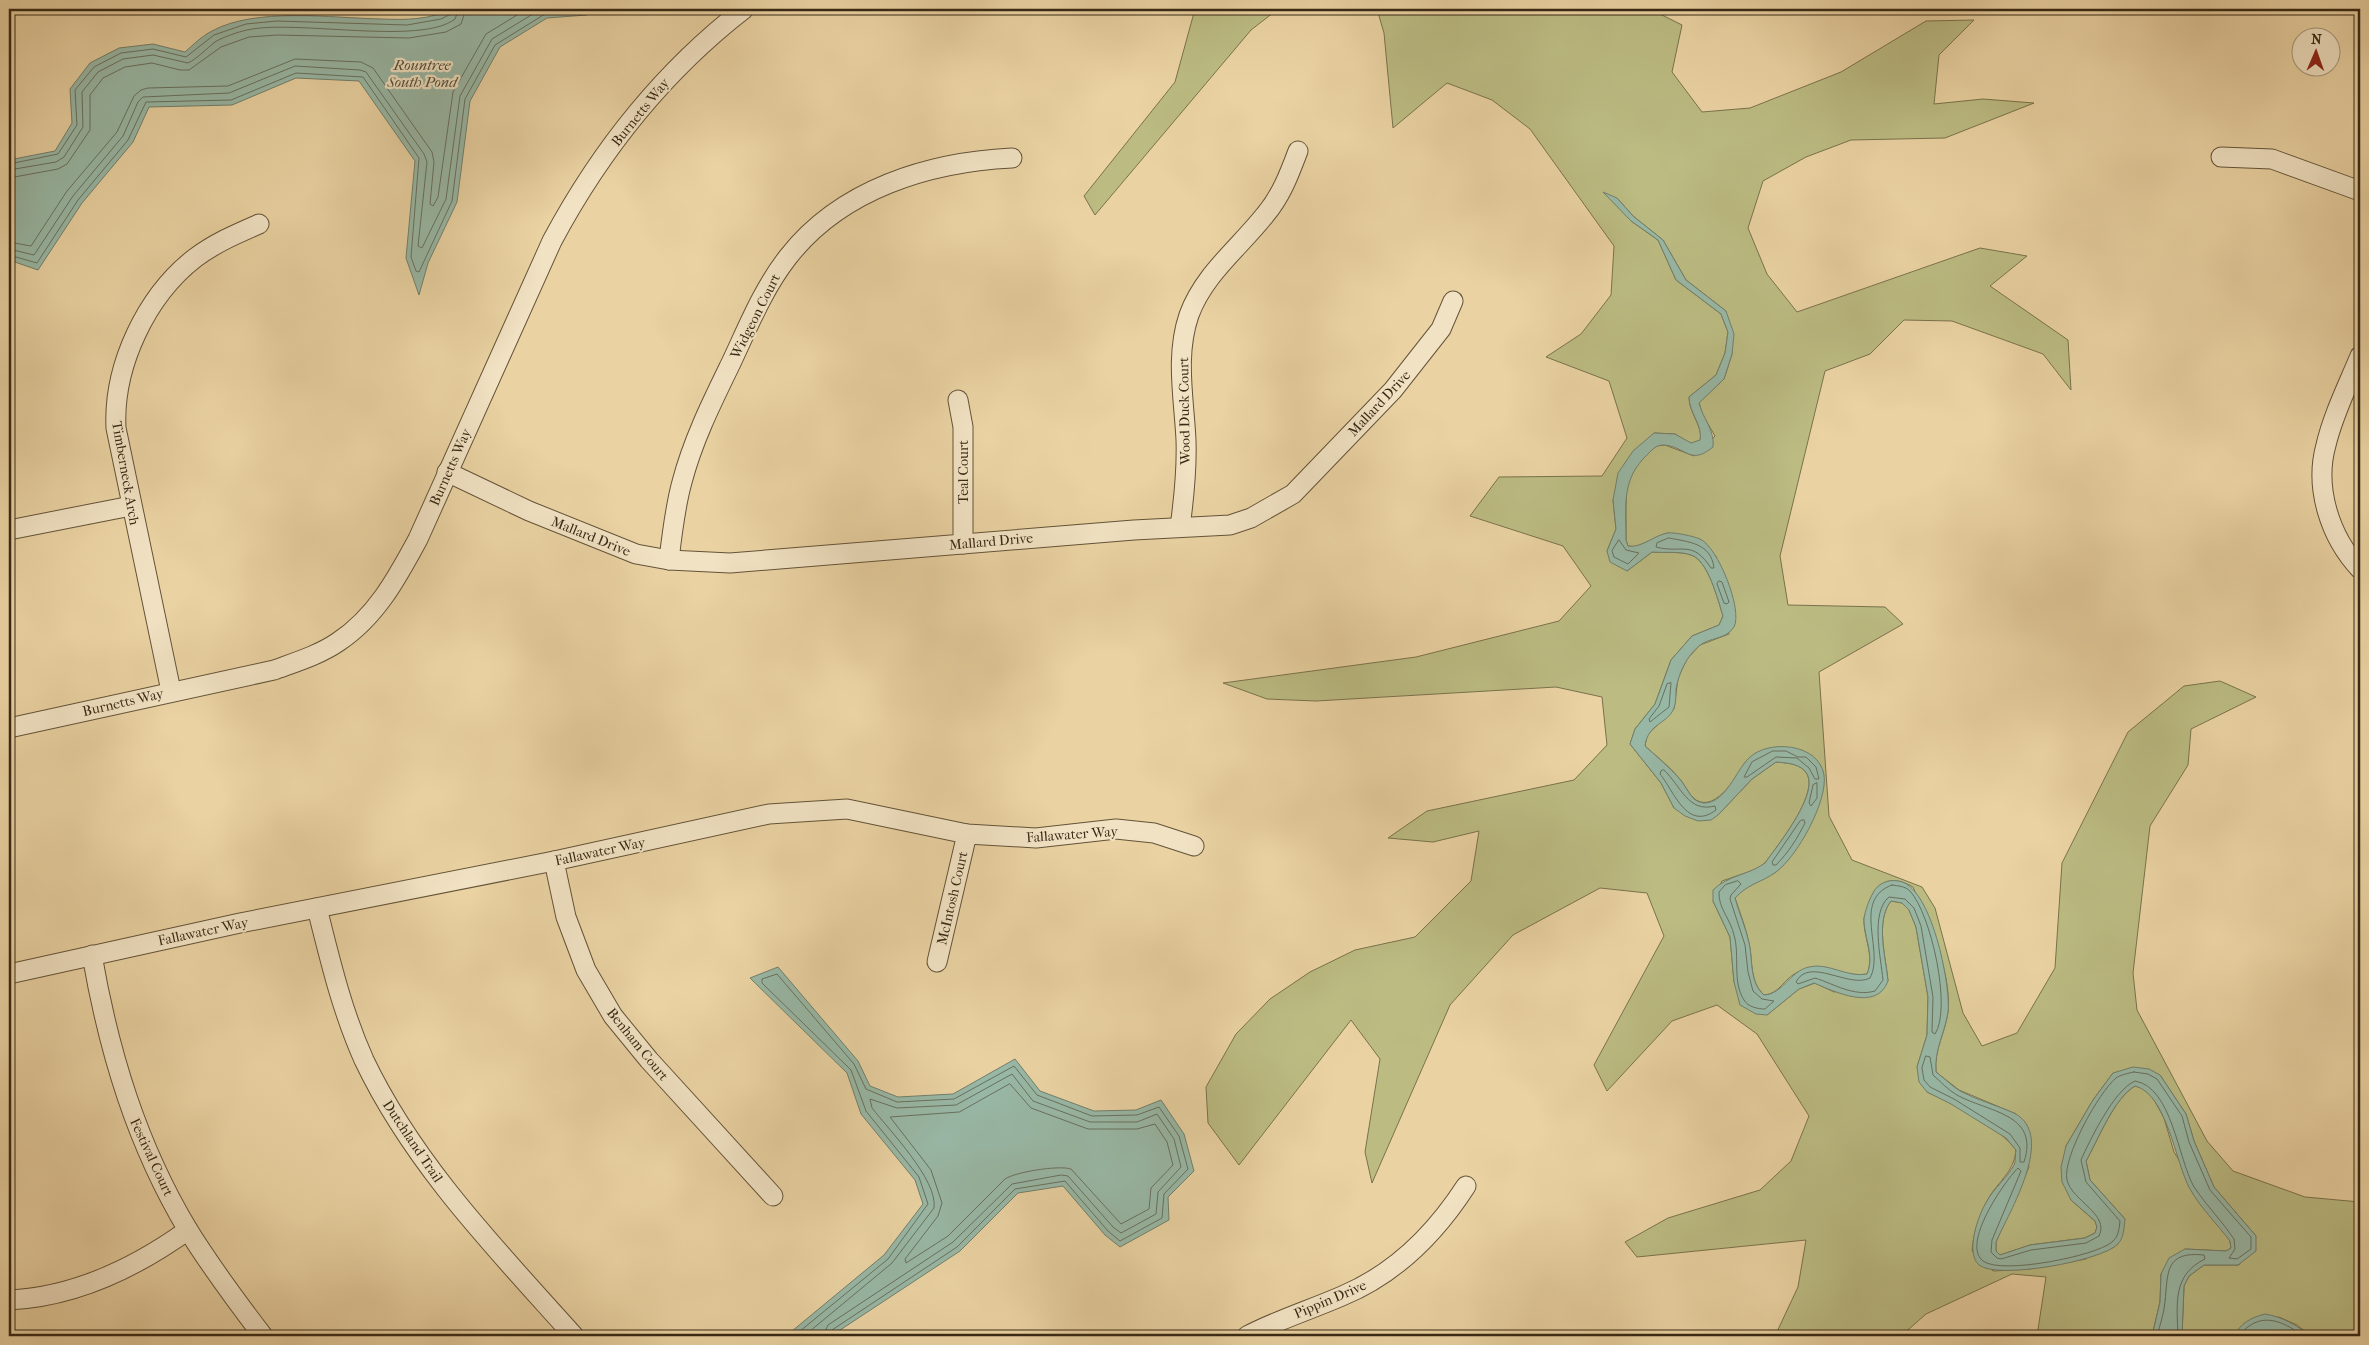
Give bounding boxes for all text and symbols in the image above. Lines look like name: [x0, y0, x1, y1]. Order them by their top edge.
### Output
north arrow: [2292, 28, 2342, 78]
text: N: [2311, 31, 2322, 48]
water label: Rountree South Pond: [386, 56, 459, 91]
street label: Burnetts Way: [608, 74, 673, 150]
street label: Widgeon Court: [726, 271, 784, 363]
street label: Wood Duck Court: [1175, 357, 1194, 466]
street label: Mallard Drive: [1344, 367, 1414, 440]
street label: Timberneck Arch: [108, 420, 143, 527]
street label: Burnetts Way: [426, 426, 475, 508]
street label: Teal Court: [955, 440, 972, 504]
street label: Mallard Drive: [549, 513, 633, 560]
street label: Mallard Drive: [948, 529, 1034, 554]
street label: Burnetts Way: [81, 685, 166, 720]
street label: Fallawater Way: [1026, 823, 1119, 846]
street label: Fallawater Way: [553, 834, 647, 869]
street label: McIntosh Court: [933, 850, 972, 947]
street label: Fallawater Way: [156, 914, 250, 949]
street label: Benham Court: [603, 1005, 672, 1084]
street label: Dutchland Trail: [379, 1097, 446, 1186]
street label: Festival Court: [126, 1116, 177, 1199]
street label: Pippin Drive: [1291, 1277, 1369, 1322]

